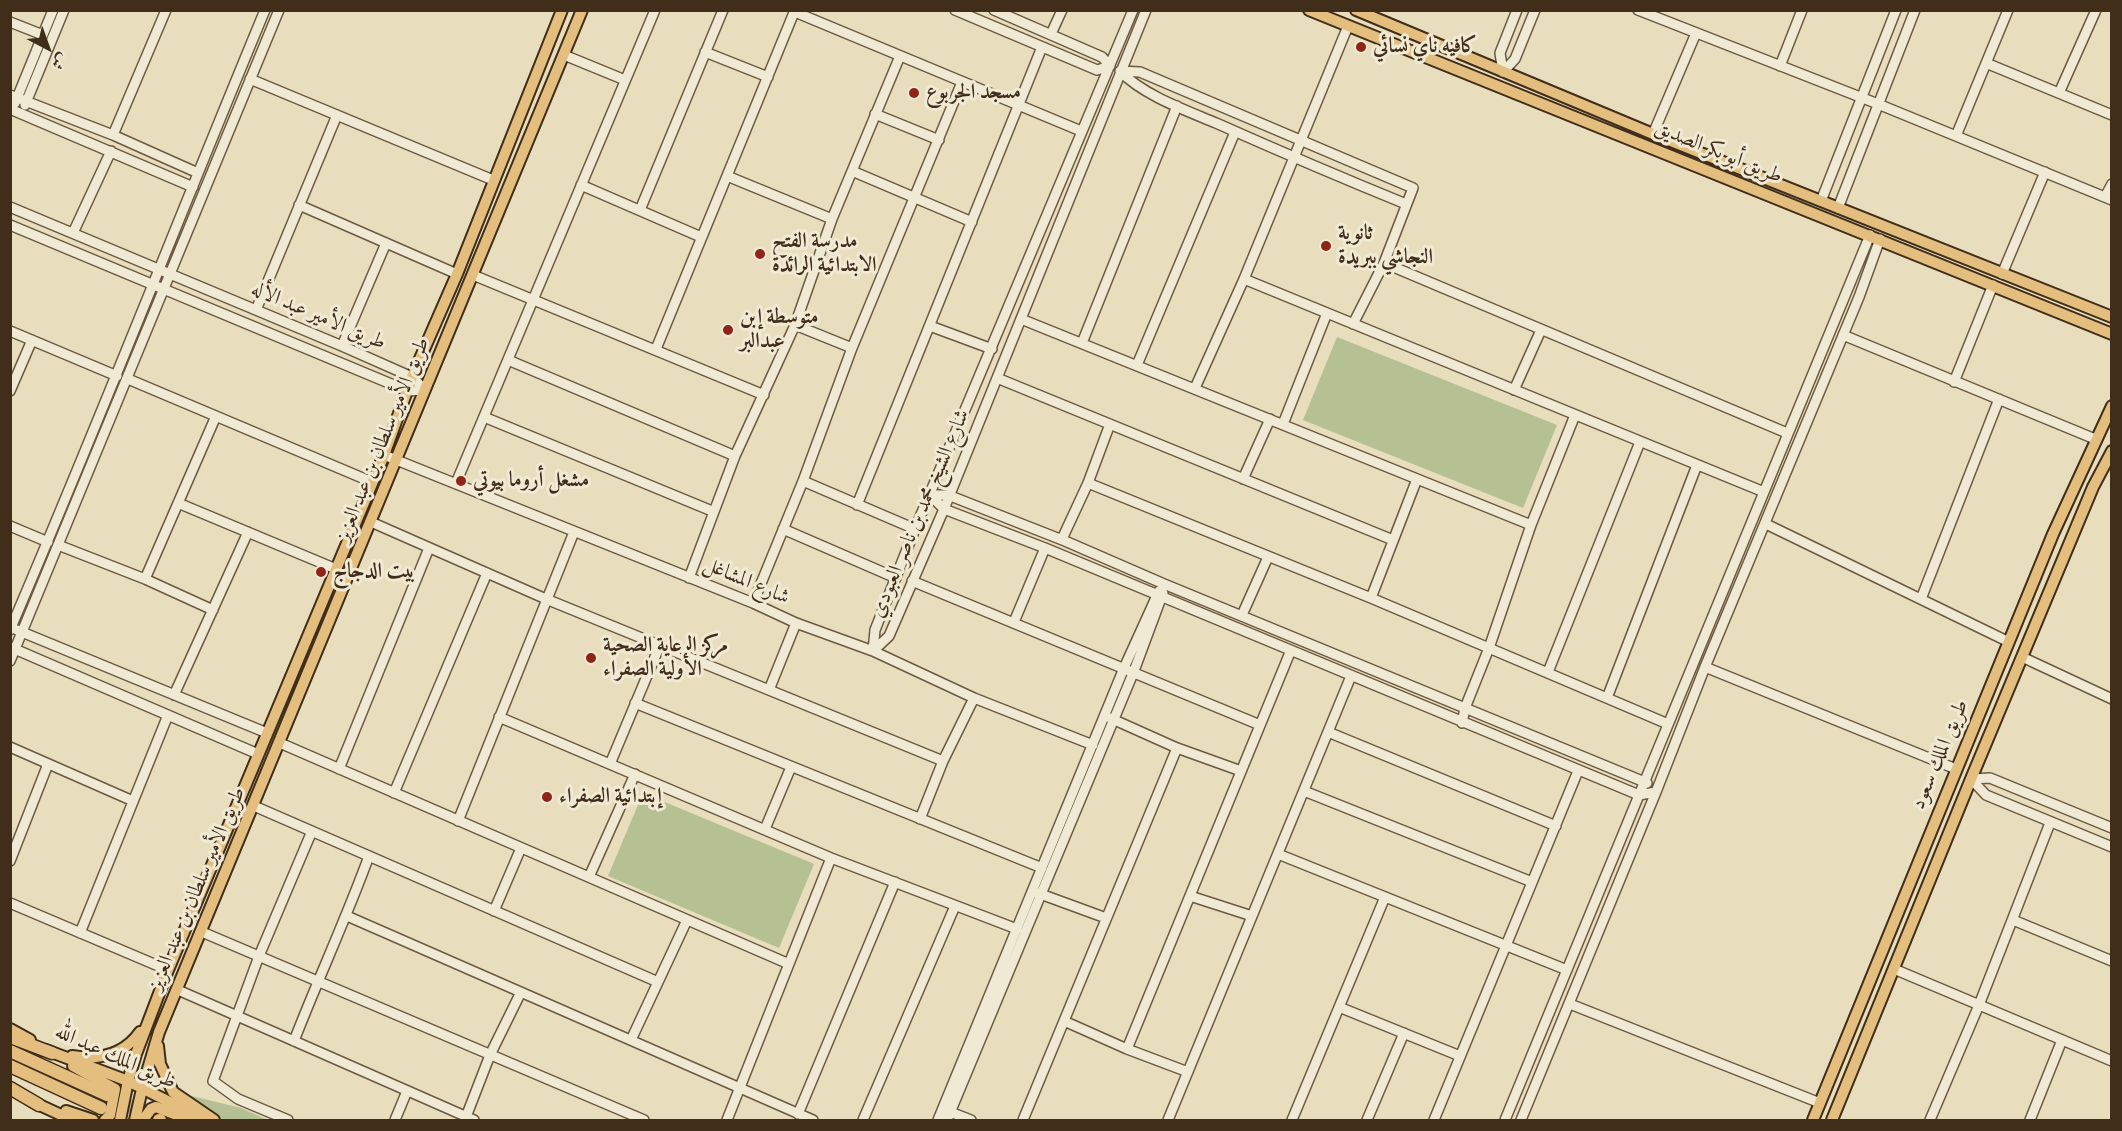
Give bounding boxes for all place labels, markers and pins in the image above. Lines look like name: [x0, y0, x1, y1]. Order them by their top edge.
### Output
place label: كافيه ناي نسائي: [1373, 34, 1477, 60]
marker: كافيه ناي نسائي: [1354, 40, 1368, 54]
place label: مسجد الجربوع: [926, 80, 1021, 106]
marker: مسجد الجربوع: [907, 86, 921, 100]
place label: ثانوية النجاشي ببريدة: [1338, 221, 1433, 271]
place label: مدرسة الفتح الابتدائية الرائدة: [772, 229, 877, 279]
marker: ثانوية النجاشي ببريدة: [1319, 239, 1333, 253]
marker: مدرسة الفتح الابتدائية الرائدة: [753, 247, 767, 261]
place label: متوسطة إبن عبدالبر: [740, 305, 819, 355]
marker: متوسطة إبن عبدالبر: [721, 323, 735, 337]
place label: مشغل أروما بيوتي: [473, 468, 589, 494]
marker: مشغل أروما بيوتي: [454, 474, 468, 488]
place label: بيت الدجاج: [333, 559, 415, 585]
marker: بيت الدجاج: [314, 565, 328, 579]
place label: مركز الرعاية الصحية الأولية الصفراء: [603, 633, 728, 683]
marker: مركز الرعاية الصحية الأولية الصفراء: [584, 651, 598, 665]
place label: إبتدائية الصفراء: [559, 784, 662, 810]
marker: إبتدائية الصفراء: [540, 790, 554, 804]

